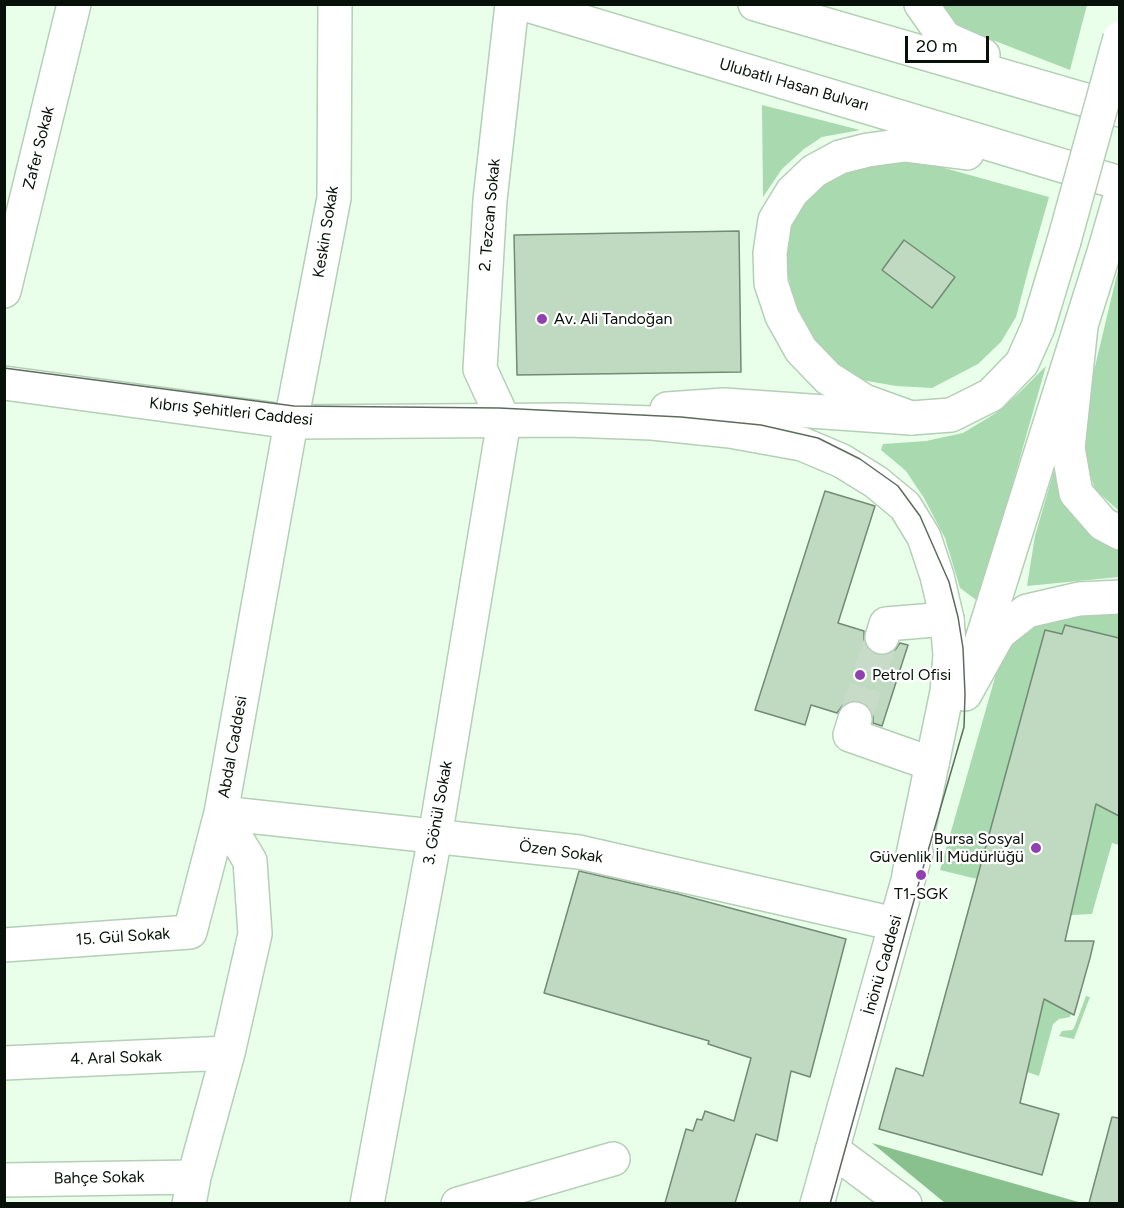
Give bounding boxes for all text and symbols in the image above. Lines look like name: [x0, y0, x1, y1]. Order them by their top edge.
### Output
scale bar: [908, 24, 992, 62]
text: 20 m: [916, 35, 957, 57]
street label: Ulubatlı Hasan Bulvarı: [717, 54, 871, 116]
street label: Zafer Sokak: [19, 104, 59, 192]
street label: 2. Tezcan Sokak: [476, 158, 504, 272]
street label: Keskin Sokak: [309, 185, 343, 279]
place label: Av. Ali Tandoğan: [554, 309, 672, 329]
marker: Av. Ali Tandoğan: [535, 312, 549, 326]
street label: Kıbrıs Şehitleri Caddesi: [148, 394, 314, 430]
place label: Petrol Ofisi: [872, 665, 951, 685]
marker: Petrol Ofisi: [853, 668, 867, 682]
street label: Abdal Caddesi: [215, 694, 251, 800]
street label: 3. Gönül Sokak: [419, 759, 457, 867]
place label: Bursa Sosyal Güvenlik İl Müdürlüğü: [869, 829, 1024, 867]
street label: Özen Sokak: [518, 837, 604, 867]
marker: Bursa Sosyal Güvenlik İl Müdürlüğü: [1029, 841, 1043, 855]
marker: T1-SGK: [914, 868, 928, 882]
place label: T1-SGK: [894, 884, 948, 904]
street label: İnönü Caddesi: [860, 913, 906, 1017]
street label: 15. Gül Sokak: [75, 924, 171, 950]
street label: 4. Aral Sokak: [70, 1047, 162, 1069]
street label: Bahçe Sokak: [53, 1168, 145, 1188]

